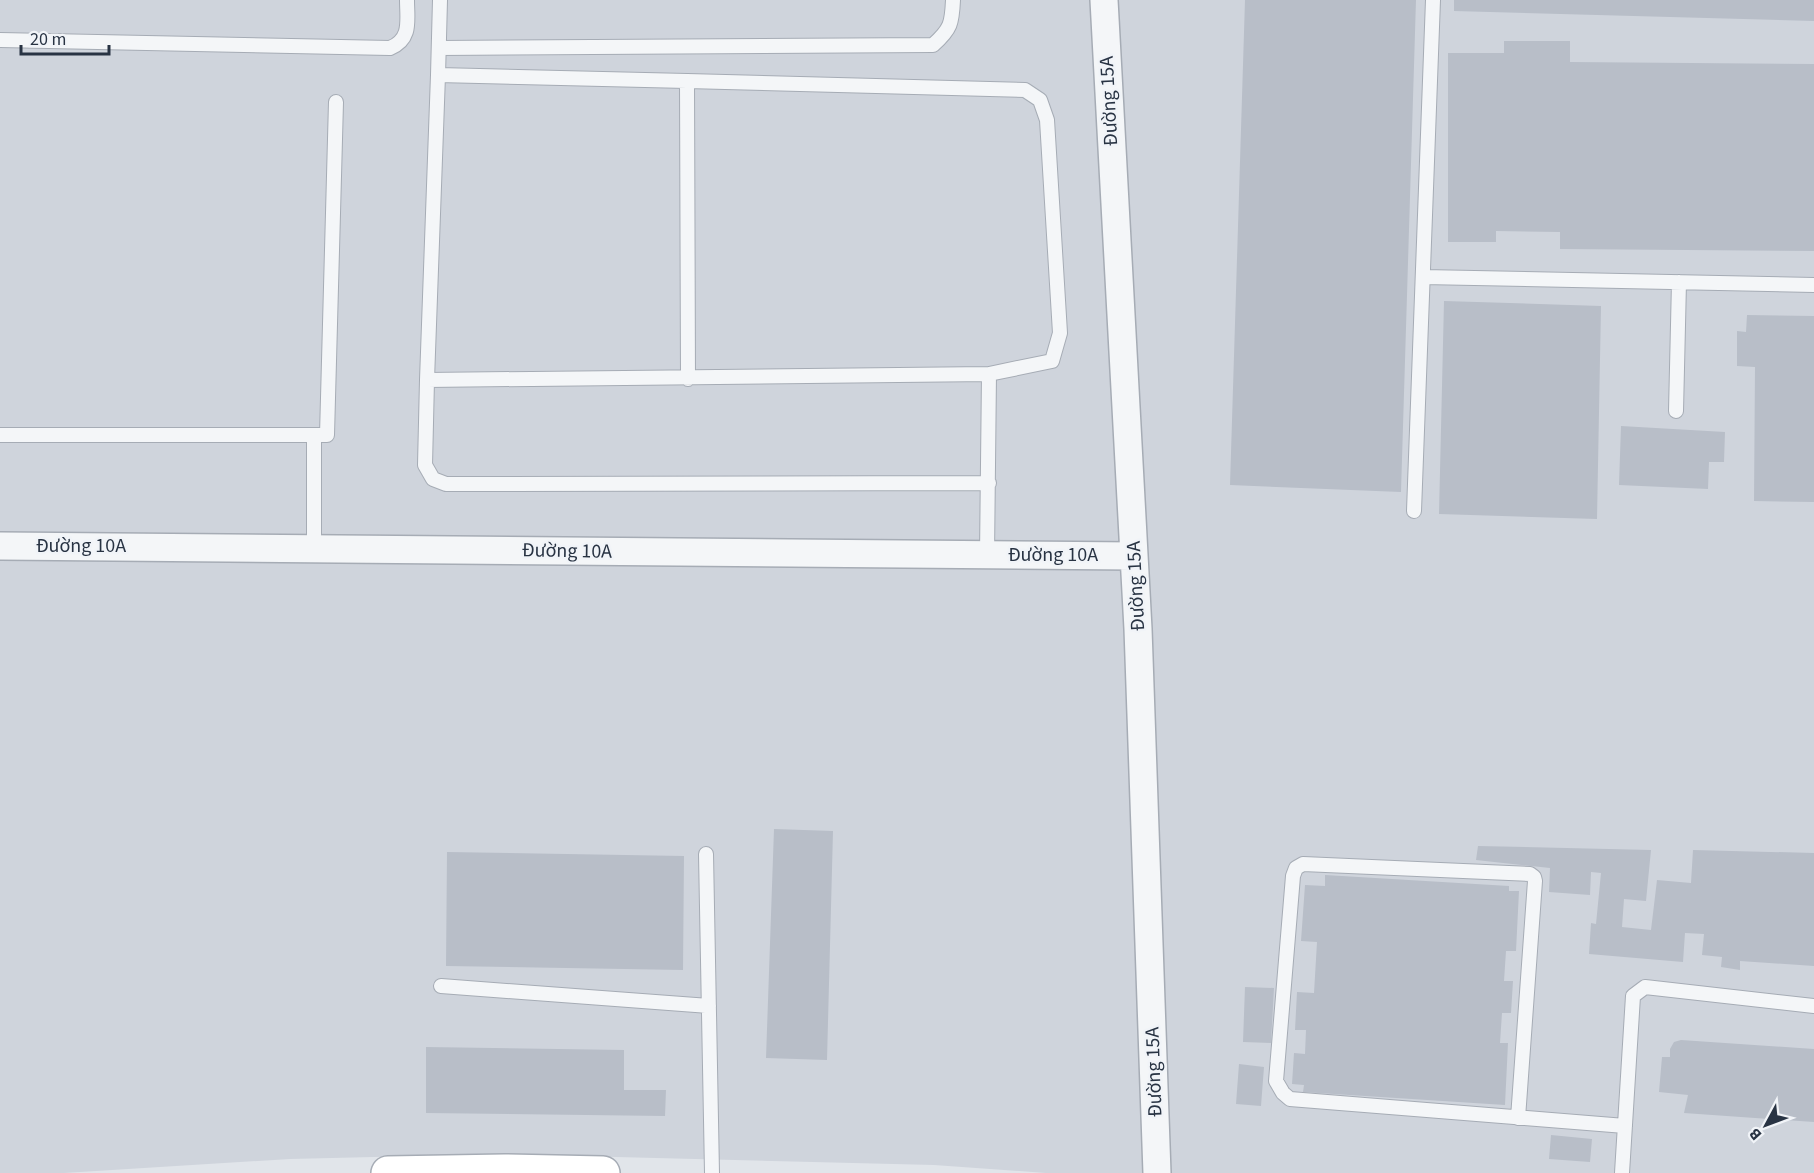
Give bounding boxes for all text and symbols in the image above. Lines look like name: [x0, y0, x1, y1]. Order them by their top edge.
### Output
scale bar: [21, 18, 110, 56]
text: 20 m: [30, 27, 66, 52]
street label: Đường 15A: [1093, 55, 1125, 147]
street label: Đường 10A: [36, 532, 126, 560]
street label: Đường 10A: [522, 536, 612, 566]
street label: Đường 15A: [1120, 540, 1152, 632]
street label: Đường 10A: [1008, 541, 1098, 569]
street label: Đường 15A: [1138, 1026, 1170, 1118]
north arrow: [1736, 1095, 1796, 1155]
text: B: [1744, 1123, 1767, 1145]

